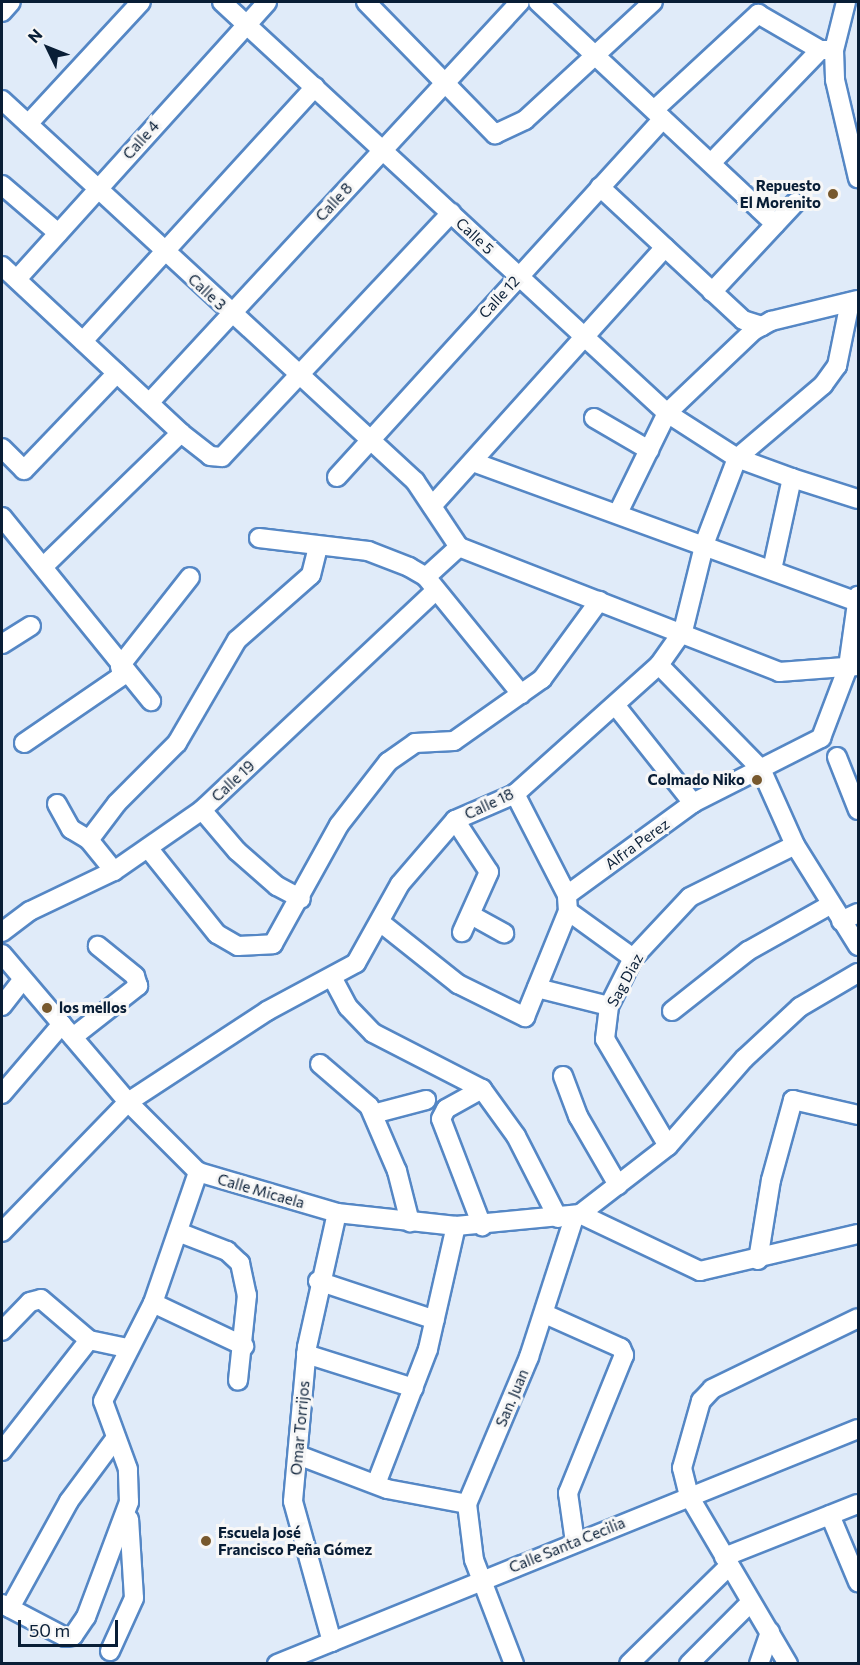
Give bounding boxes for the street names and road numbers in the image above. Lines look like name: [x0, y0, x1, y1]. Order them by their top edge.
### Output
street label: Calle 4: [119, 117, 163, 163]
street label: Calle 8: [312, 179, 356, 225]
street label: Calle 5: [452, 214, 498, 258]
street label: Calle 3: [184, 270, 230, 314]
street label: Calle 12: [475, 272, 523, 322]
street label: Calle 19: [208, 757, 258, 805]
street label: Calle 18: [462, 785, 516, 823]
street label: Alfra Perez: [601, 815, 673, 873]
street label: Sag Diaz: [603, 950, 647, 1010]
street label: Calle Micaela: [215, 1170, 307, 1212]
street label: San. Juan: [492, 1366, 532, 1430]
street label: Omar Torrijos: [287, 1380, 313, 1476]
street label: Calle Santa Cecilia: [506, 1514, 628, 1576]

